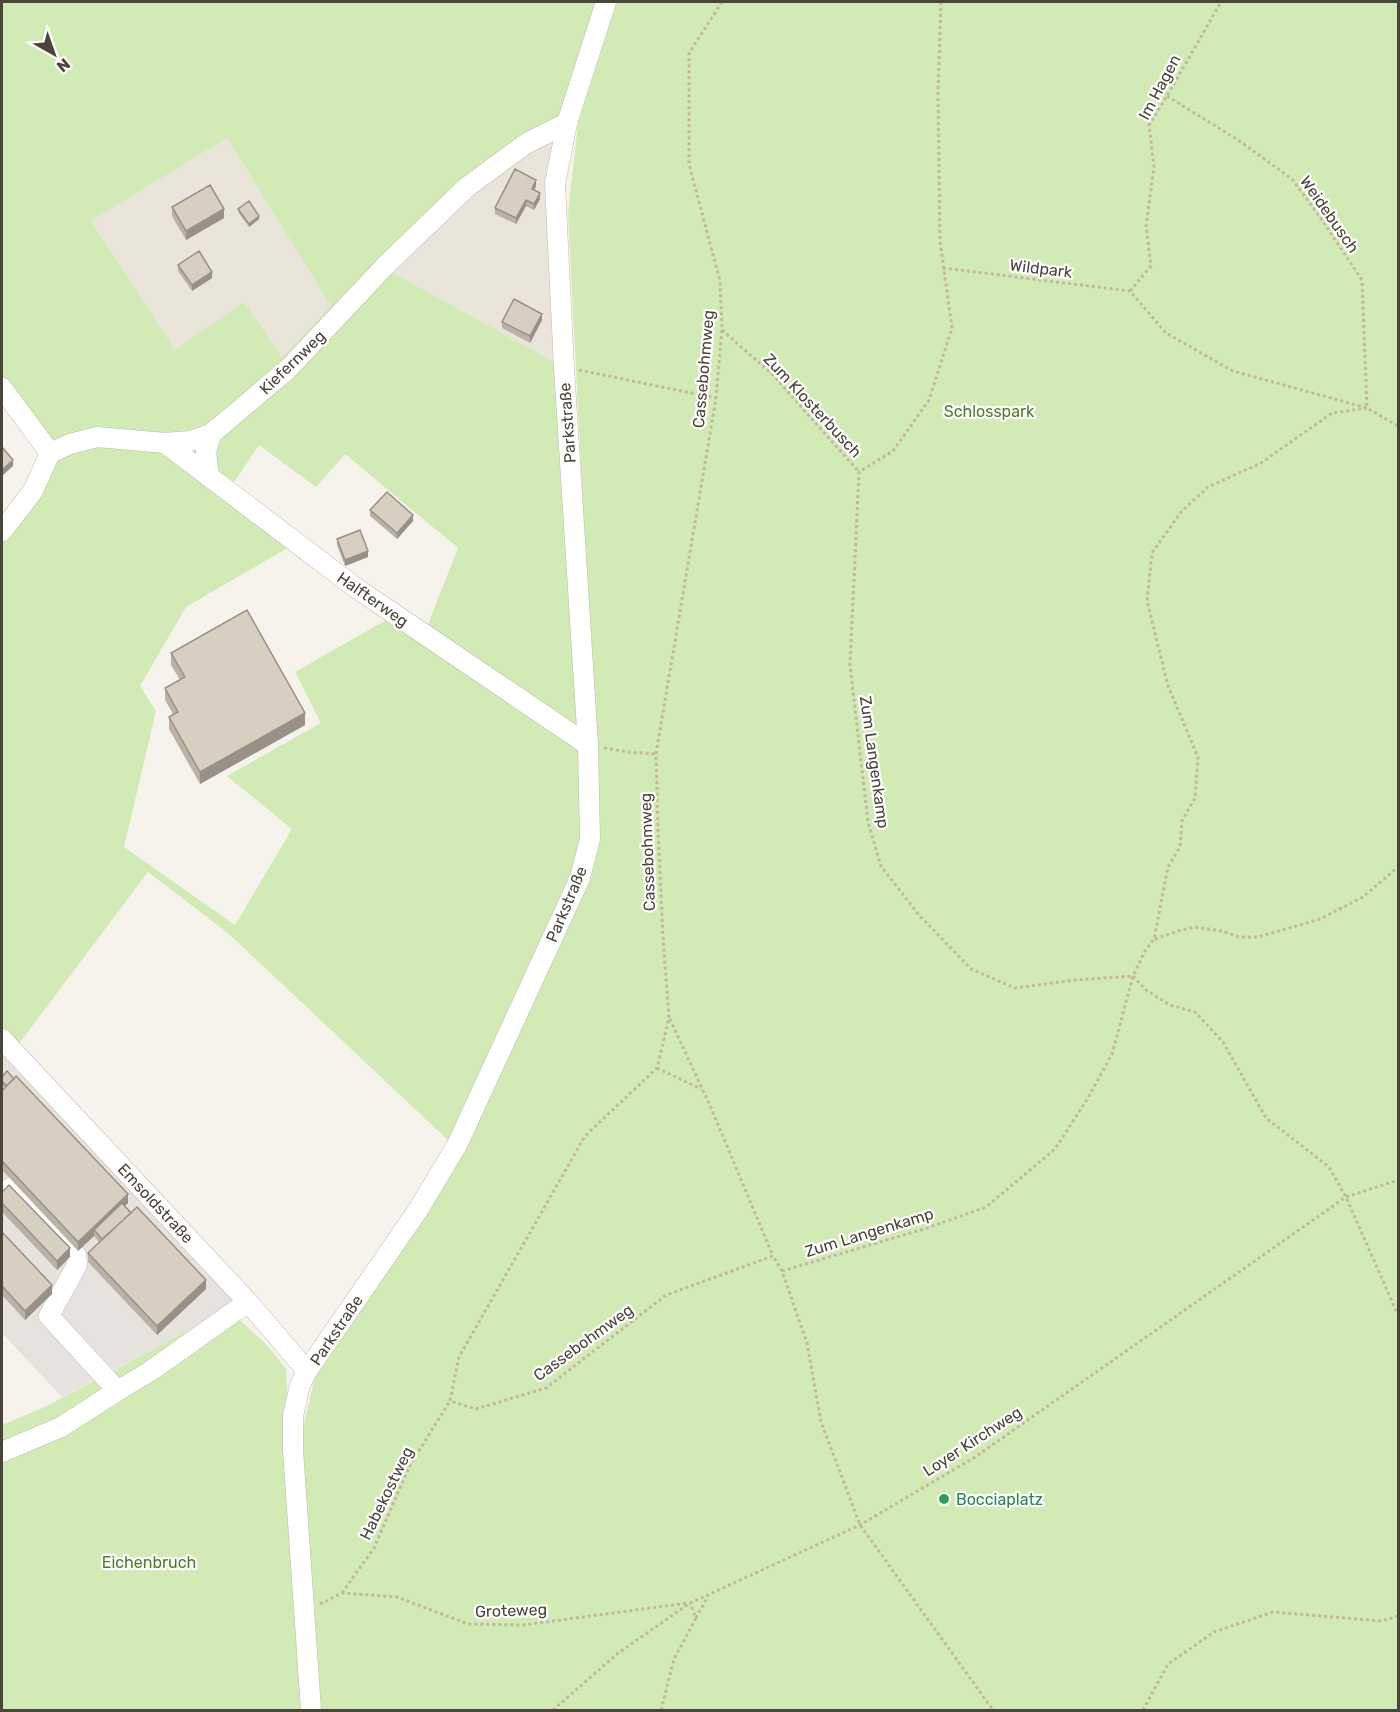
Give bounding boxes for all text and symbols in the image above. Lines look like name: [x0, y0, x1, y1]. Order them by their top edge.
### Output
north arrow: [24, 24, 84, 84]
street label: Im Hagen: [1134, 51, 1184, 123]
text: N: [53, 54, 74, 76]
street label: Weidebusch: [1296, 172, 1363, 256]
street label: Wildpark: [1009, 255, 1074, 282]
street label: Cassebohmweg: [689, 309, 718, 429]
street label: Kiefernweg: [255, 326, 329, 398]
street label: Zum Klosterbusch: [760, 349, 866, 461]
street label: Parkstraße: [555, 382, 580, 464]
park label: Schlosspark: [944, 402, 1035, 421]
street label: Halfterweg: [333, 568, 412, 631]
street label: Zum Langenkamp: [856, 695, 893, 830]
street label: Cassebohmweg: [636, 792, 659, 912]
street label: Parkstraße: [542, 863, 591, 945]
street label: Emsoldstraße: [114, 1159, 197, 1247]
street label: Zum Langenkamp: [803, 1204, 936, 1261]
street label: Parkstraße: [306, 1291, 367, 1369]
street label: Cassebohmweg: [530, 1300, 637, 1385]
street label: Loyer Kirchweg: [919, 1402, 1025, 1480]
street label: Habekostweg: [356, 1444, 417, 1543]
place label: Bocciaplatz: [956, 1490, 1043, 1509]
marker: Bocciaplatz: [937, 1492, 951, 1506]
park label: Eichenbruch: [102, 1553, 196, 1572]
street label: Groteweg: [475, 1600, 547, 1621]

